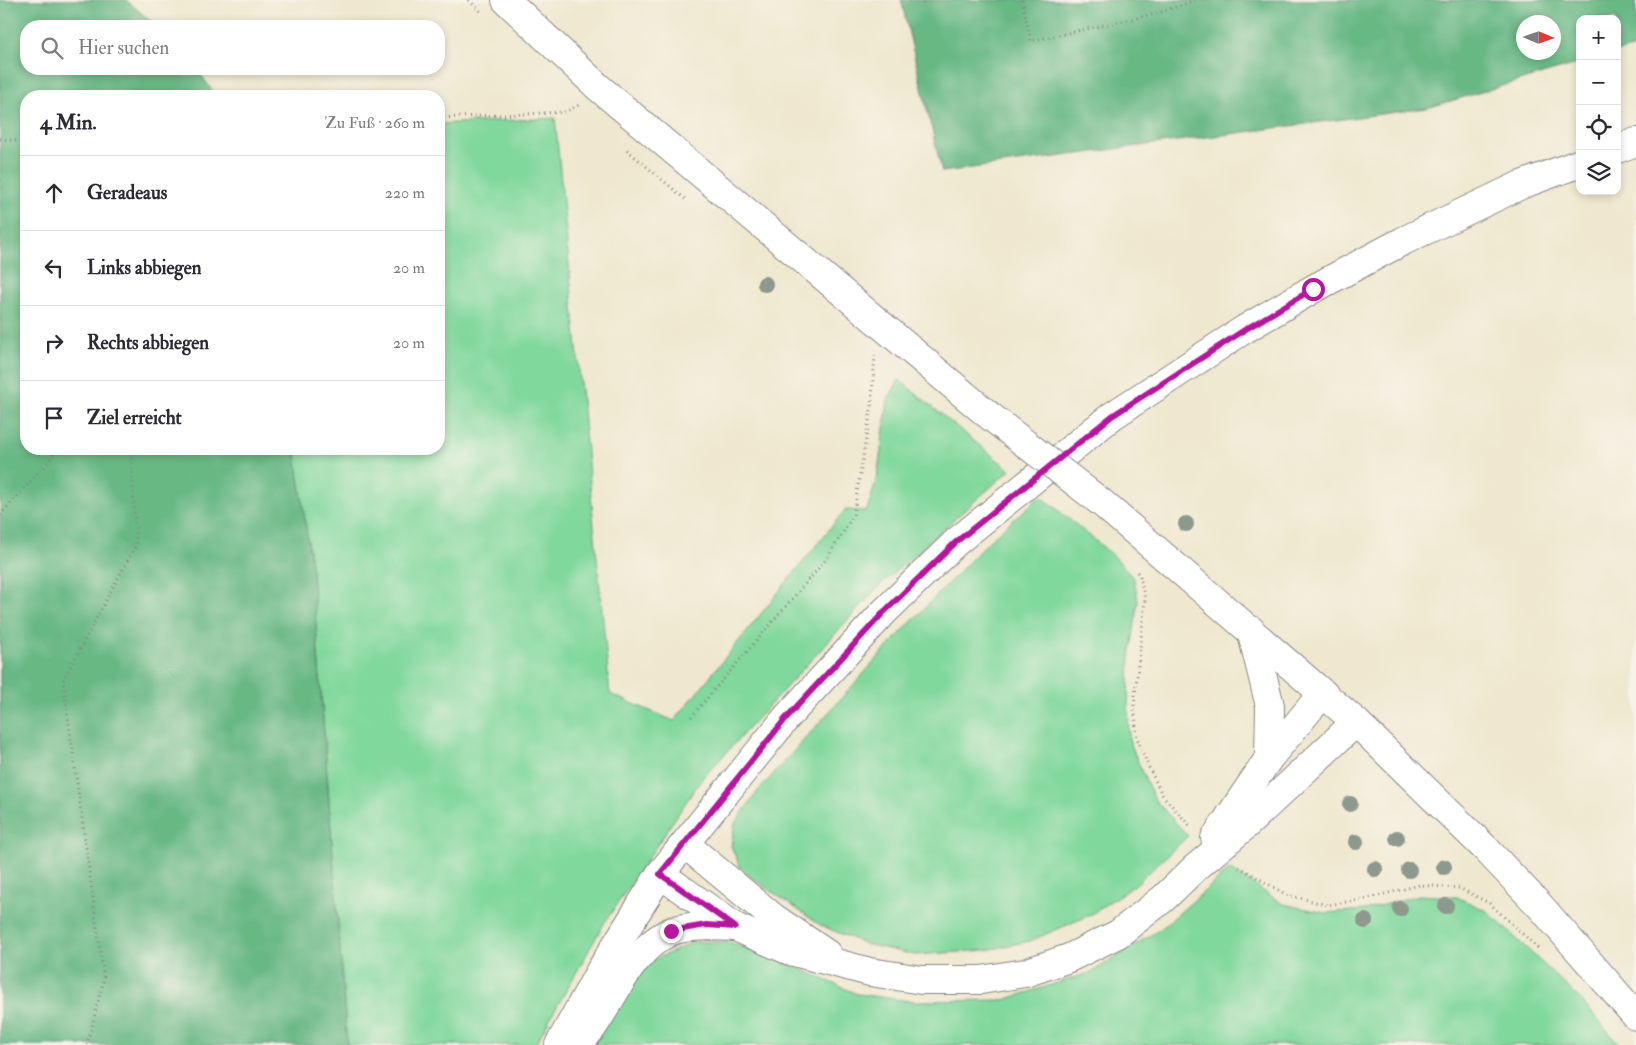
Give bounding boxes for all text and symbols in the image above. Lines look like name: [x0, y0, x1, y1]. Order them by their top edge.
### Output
north arrow: [1516, 15, 1561, 60]
map controls: [1576, 15, 1621, 195]
button: +: [1576, 15, 1621, 60]
search box: [20, 20, 445, 75]
icon: search: [38, 34, 66, 62]
text: Hier suchen: [78, 36, 169, 60]
button: −: [1576, 60, 1621, 105]
button: locate: [1576, 105, 1621, 150]
text: 4 Min.: [40, 109, 97, 136]
text: Zu Fuß · 260 m: [325, 113, 425, 133]
button: layers: [1576, 150, 1621, 195]
icon: ahead: [40, 179, 68, 207]
text: Geradeaus: [87, 181, 167, 205]
text: 220 m: [385, 183, 425, 203]
icon: left: [40, 254, 68, 282]
text: Links abbiegen: [87, 256, 201, 280]
text: 20 m: [393, 258, 425, 278]
route start: [1302, 278, 1325, 301]
icon: right: [40, 329, 68, 357]
text: Rechts abbiegen: [87, 331, 209, 355]
text: 20 m: [393, 333, 425, 353]
icon: arrive: [40, 404, 68, 432]
text: Ziel erreicht: [87, 406, 182, 430]
route end: [660, 920, 683, 943]

